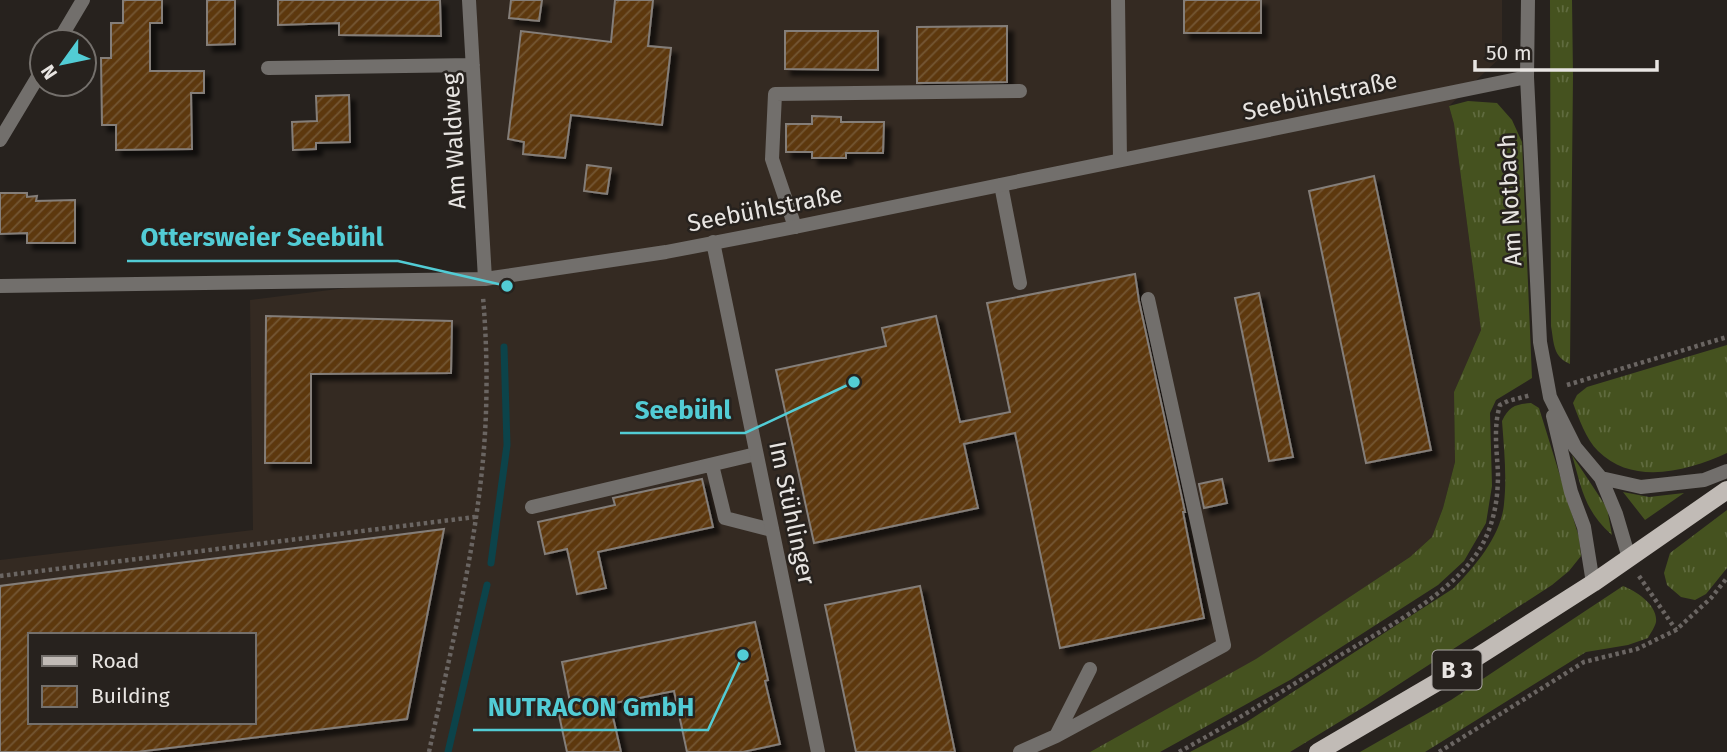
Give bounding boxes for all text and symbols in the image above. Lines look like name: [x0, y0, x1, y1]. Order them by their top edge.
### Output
north arrow: [28, 28, 98, 98]
scale bar: [1475, 28, 1657, 72]
text: 50 m: [1486, 40, 1532, 66]
text: N: [36, 60, 62, 84]
street label: Seebühlstraße: [1240, 66, 1400, 126]
street label: Am Waldweg: [436, 72, 472, 210]
street label: Am Notbach: [1493, 133, 1527, 267]
street label: Seebühlstraße: [685, 180, 845, 238]
callout: Ottersweier Seebühl: [127, 214, 398, 261]
text: Ottersweier Seebühl: [140, 222, 384, 253]
callout: Seebühl: [620, 386, 745, 433]
text: Seebühl: [635, 395, 732, 426]
street label: Im Stühlinger: [763, 439, 821, 588]
legend: [28, 633, 256, 724]
text: Road: [91, 648, 139, 674]
road number: B 3: [1432, 650, 1482, 690]
text: Building: [91, 683, 170, 709]
callout: NUTRACON GmbH: [473, 683, 708, 730]
text: NUTRACON GmbH: [488, 692, 694, 723]

